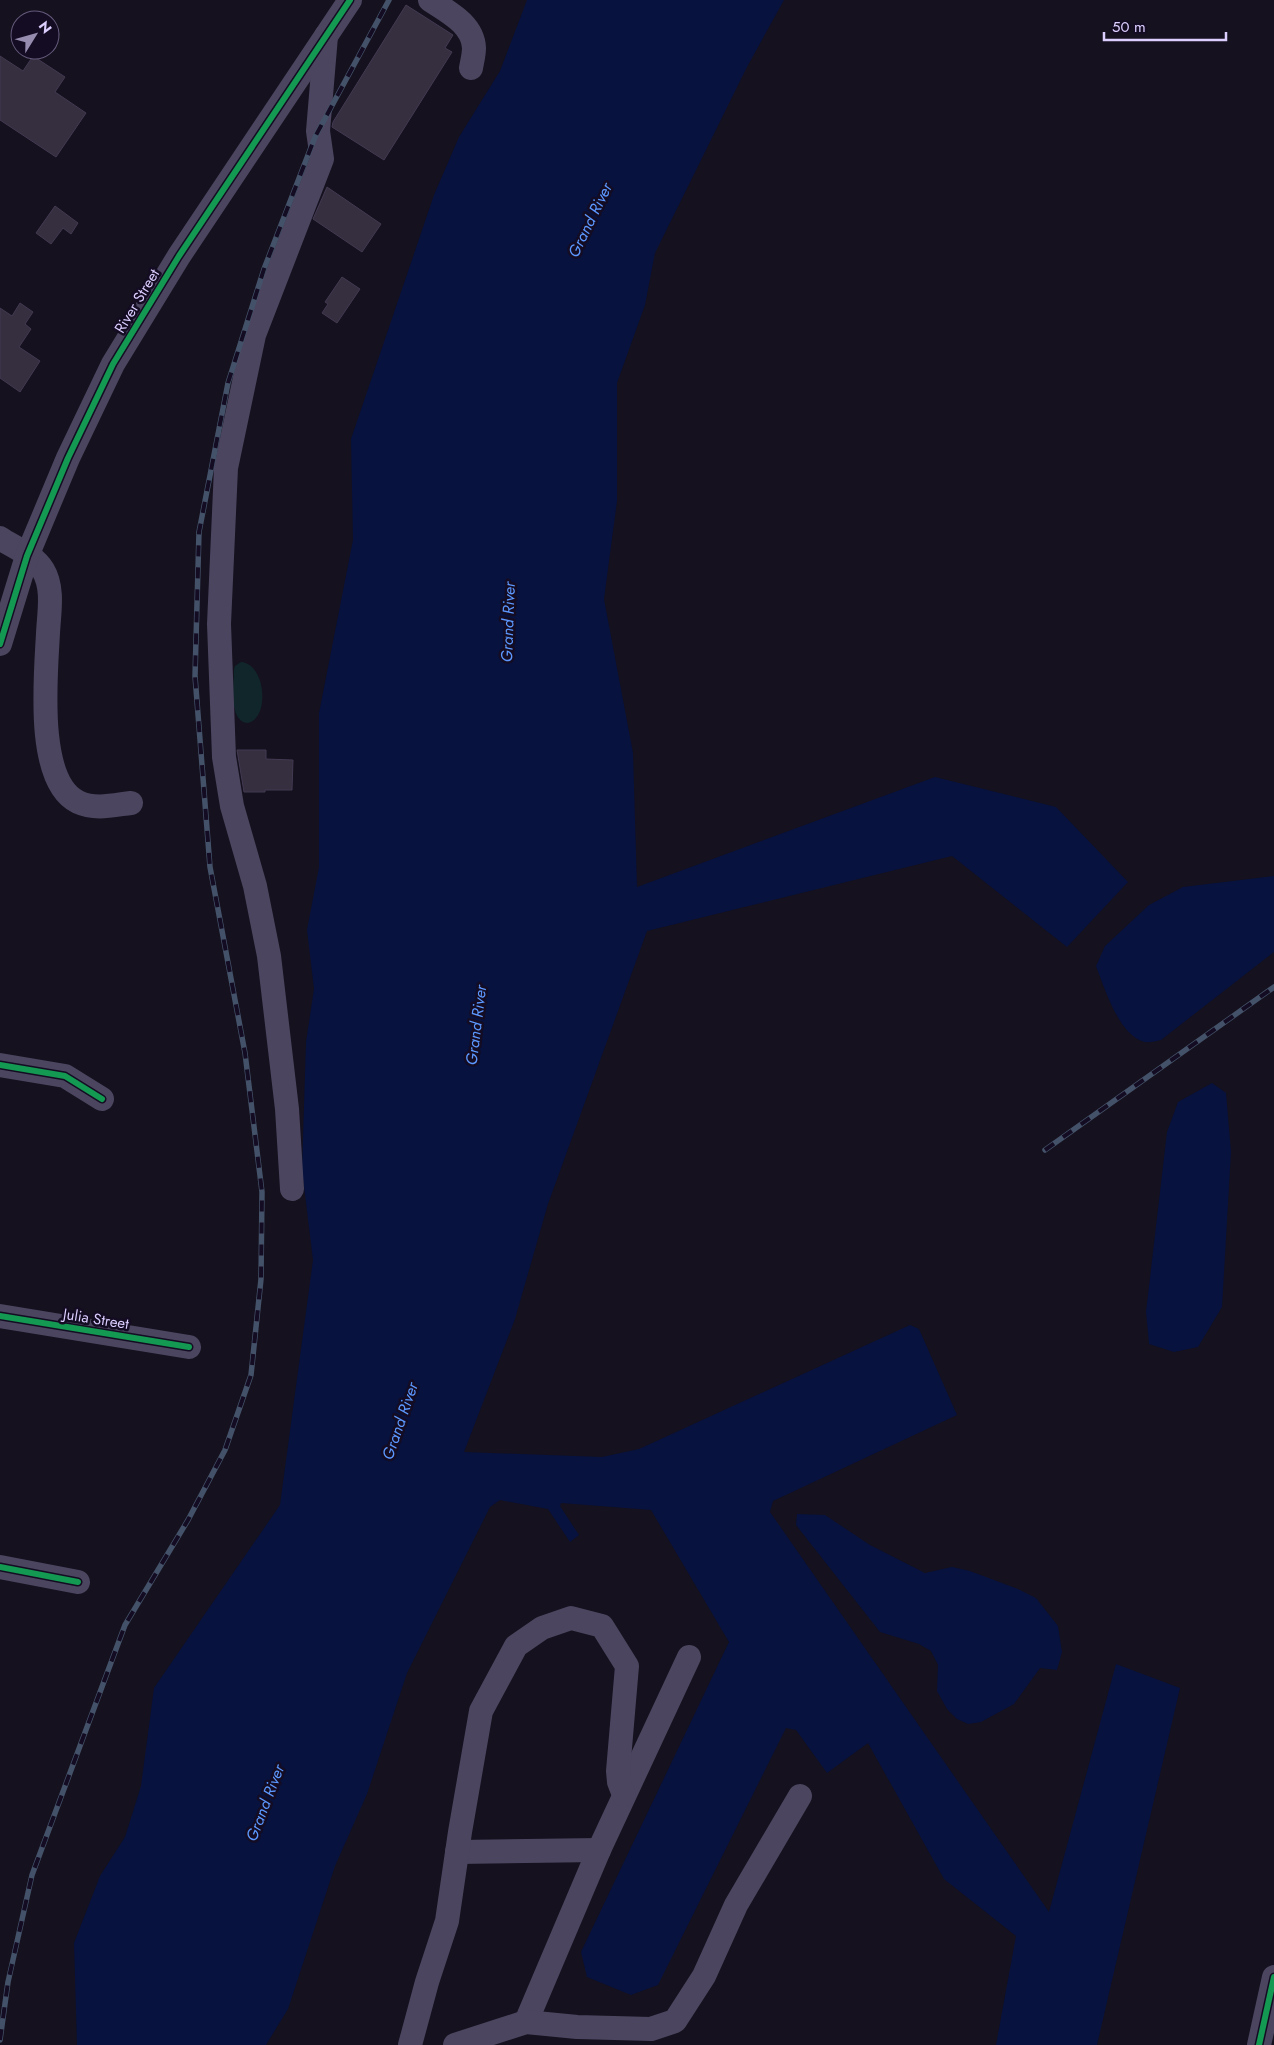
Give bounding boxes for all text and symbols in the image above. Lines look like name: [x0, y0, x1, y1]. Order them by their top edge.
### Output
north arrow: [10, 10, 60, 60]
scale bar: [1104, 10, 1226, 42]
text: 50 m: [1112, 16, 1146, 38]
text: N: [34, 17, 57, 38]
water label: Grand River: [562, 177, 619, 261]
street label: River Street: [109, 264, 165, 337]
water label: Grand River: [495, 580, 521, 663]
water label: Grand River: [460, 982, 493, 1066]
street label: Julia Street: [60, 1303, 131, 1335]
water label: Grand River: [376, 1378, 425, 1463]
water label: Grand River: [240, 1760, 291, 1845]

